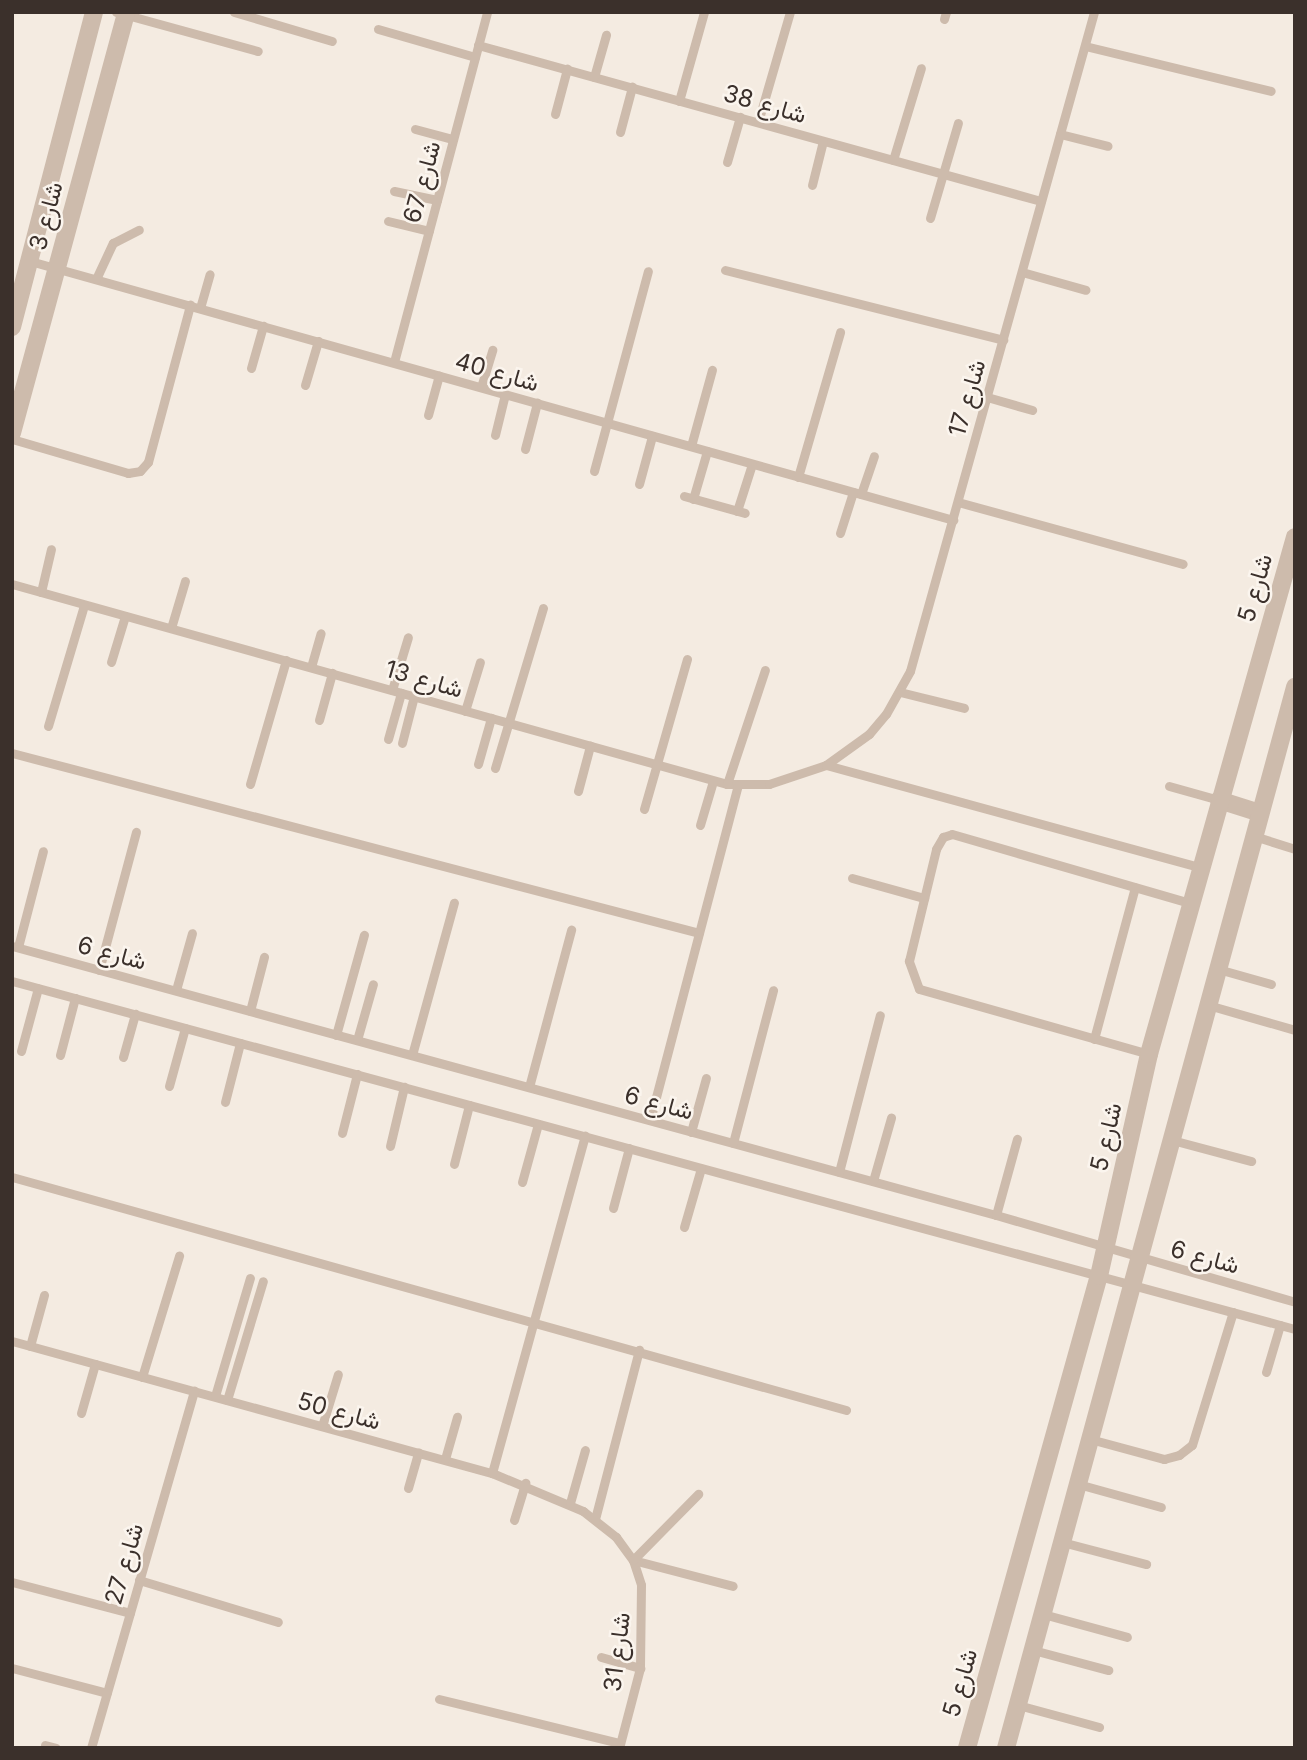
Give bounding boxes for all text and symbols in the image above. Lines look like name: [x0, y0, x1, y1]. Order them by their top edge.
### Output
street label: شارع 38: [720, 78, 810, 130]
street label: شارع 67: [397, 138, 447, 226]
street label: شارع 3: [23, 179, 69, 253]
street label: شارع 40: [452, 346, 542, 398]
street label: شارع 17: [942, 356, 992, 440]
street label: شارع 5: [1232, 551, 1278, 625]
street label: شارع 13: [382, 654, 466, 704]
street label: شارع 6: [75, 930, 149, 976]
street label: شارع 6: [622, 1080, 696, 1126]
street label: شارع 5: [1084, 1100, 1128, 1174]
street label: شارع 6: [1168, 1234, 1242, 1280]
street label: شارع 50: [294, 1386, 384, 1436]
street label: شارع 27: [99, 1520, 149, 1608]
street label: شارع 31: [598, 1611, 636, 1693]
street label: شارع 5: [937, 1646, 983, 1720]

